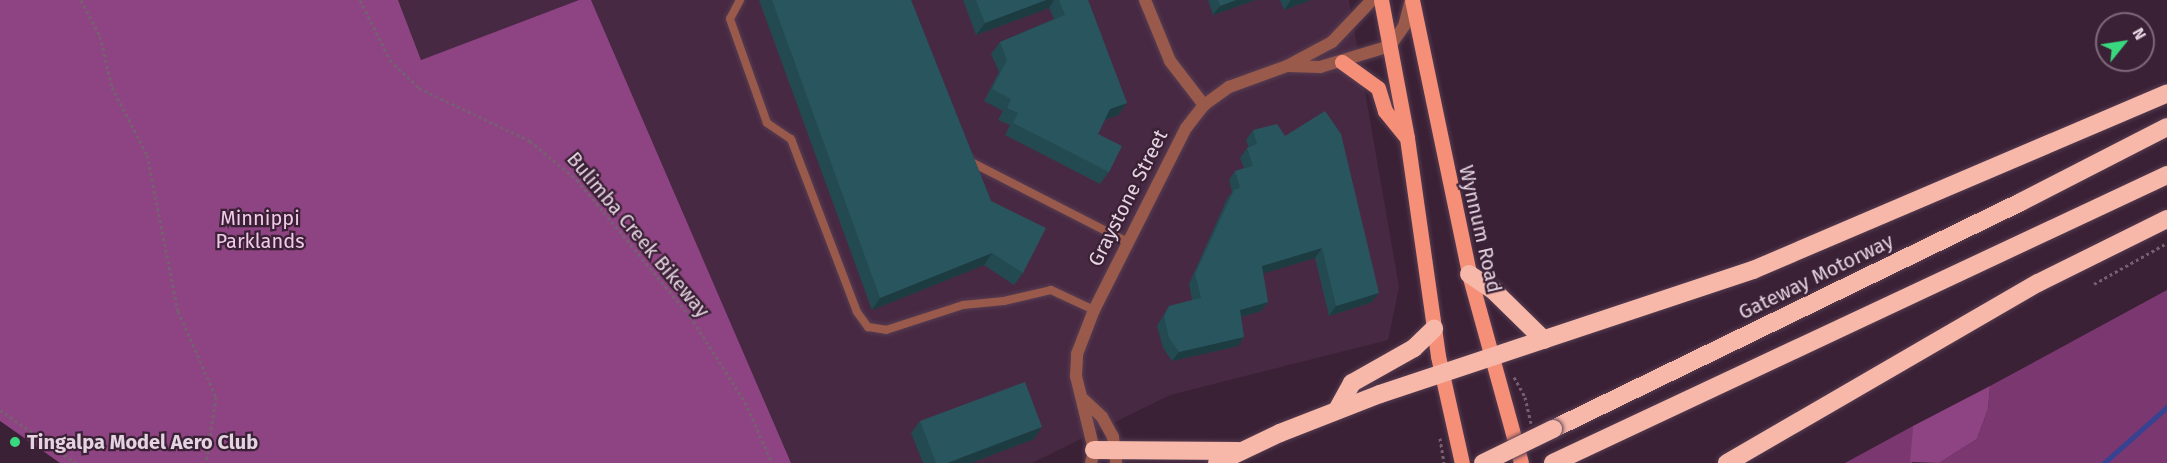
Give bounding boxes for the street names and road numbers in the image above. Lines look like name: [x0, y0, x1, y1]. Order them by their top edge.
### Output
street label: Graystone Street: [1083, 126, 1173, 270]
street label: Bulimba Creek Bikeway: [562, 147, 714, 323]
street label: Wynnum Road: [1454, 163, 1506, 295]
street label: Gateway Motorway: [1735, 229, 1897, 325]

